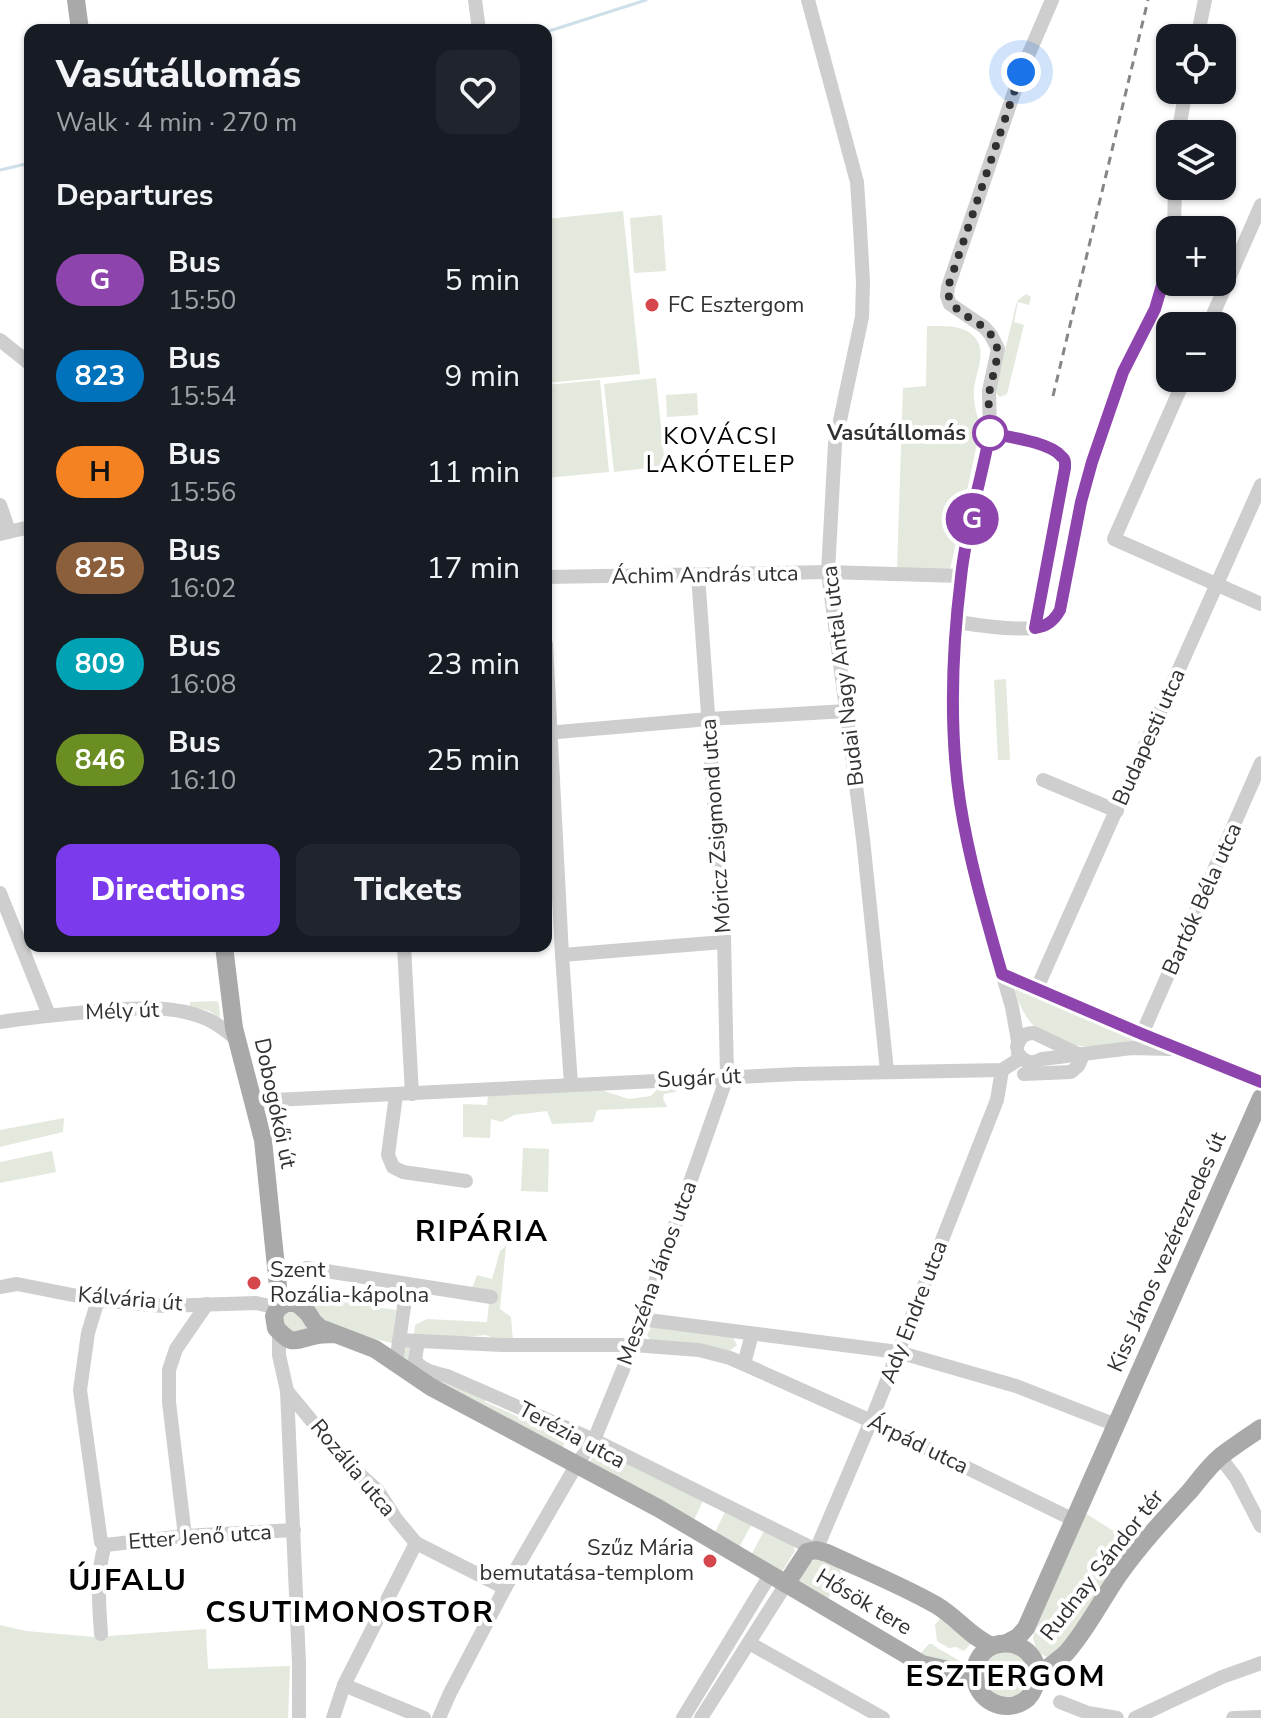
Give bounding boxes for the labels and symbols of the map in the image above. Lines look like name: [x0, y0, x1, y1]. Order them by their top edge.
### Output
your location: [1001, 52, 1041, 92]
place label: FC Esztergom: [668, 290, 804, 320]
marker: FC Esztergom: [643, 296, 661, 314]
marker: Vasútállomás: [973, 416, 1007, 450]
place label: Vasútállomás: [826, 418, 966, 448]
district label: KOVÁCSI LAKÓTELEP: [646, 420, 796, 480]
line badge: G: [946, 493, 998, 545]
street label: Áchim András utca: [611, 558, 799, 592]
street label: Budai Nagy Antal utca: [815, 564, 871, 788]
street label: Budapesti utca: [1105, 664, 1193, 810]
street label: Móricz Zsigmond utca: [694, 718, 738, 934]
street label: Bartók Béla utca: [1155, 818, 1249, 980]
street label: Mély út: [85, 995, 160, 1027]
street label: Dobogókői út: [247, 1035, 304, 1171]
street label: Sugár út: [656, 1061, 742, 1095]
street label: Kiss János vezérezredes út: [1100, 1127, 1234, 1377]
street label: Meszéna János utca: [610, 1177, 704, 1369]
district label: RIPÁRIA: [415, 1211, 549, 1252]
street label: Ady Endre utca: [873, 1236, 955, 1388]
place label: Szent Rozália-kápolna: [270, 1255, 429, 1310]
marker: Szent Rozália-kápolna: [245, 1274, 263, 1292]
street label: Kálvária út: [77, 1279, 184, 1319]
street label: Terézia utca: [513, 1394, 631, 1476]
street label: Árpád utca: [863, 1407, 973, 1481]
street label: Rozália utca: [303, 1413, 403, 1523]
street label: Rudnay Sándor tér: [1033, 1483, 1171, 1647]
street label: Etter Jenő utca: [127, 1517, 273, 1557]
place label: Szűz Mária bemutatása-templom: [480, 1533, 694, 1588]
marker: Szűz Mária bemutatása-templom: [701, 1552, 719, 1570]
district label: ÚJFALU: [68, 1560, 188, 1601]
street label: Hősök tere: [810, 1562, 918, 1642]
district label: CSUTIMONOSTOR: [205, 1592, 495, 1633]
district label: ESZTERGOM: [905, 1656, 1107, 1697]

